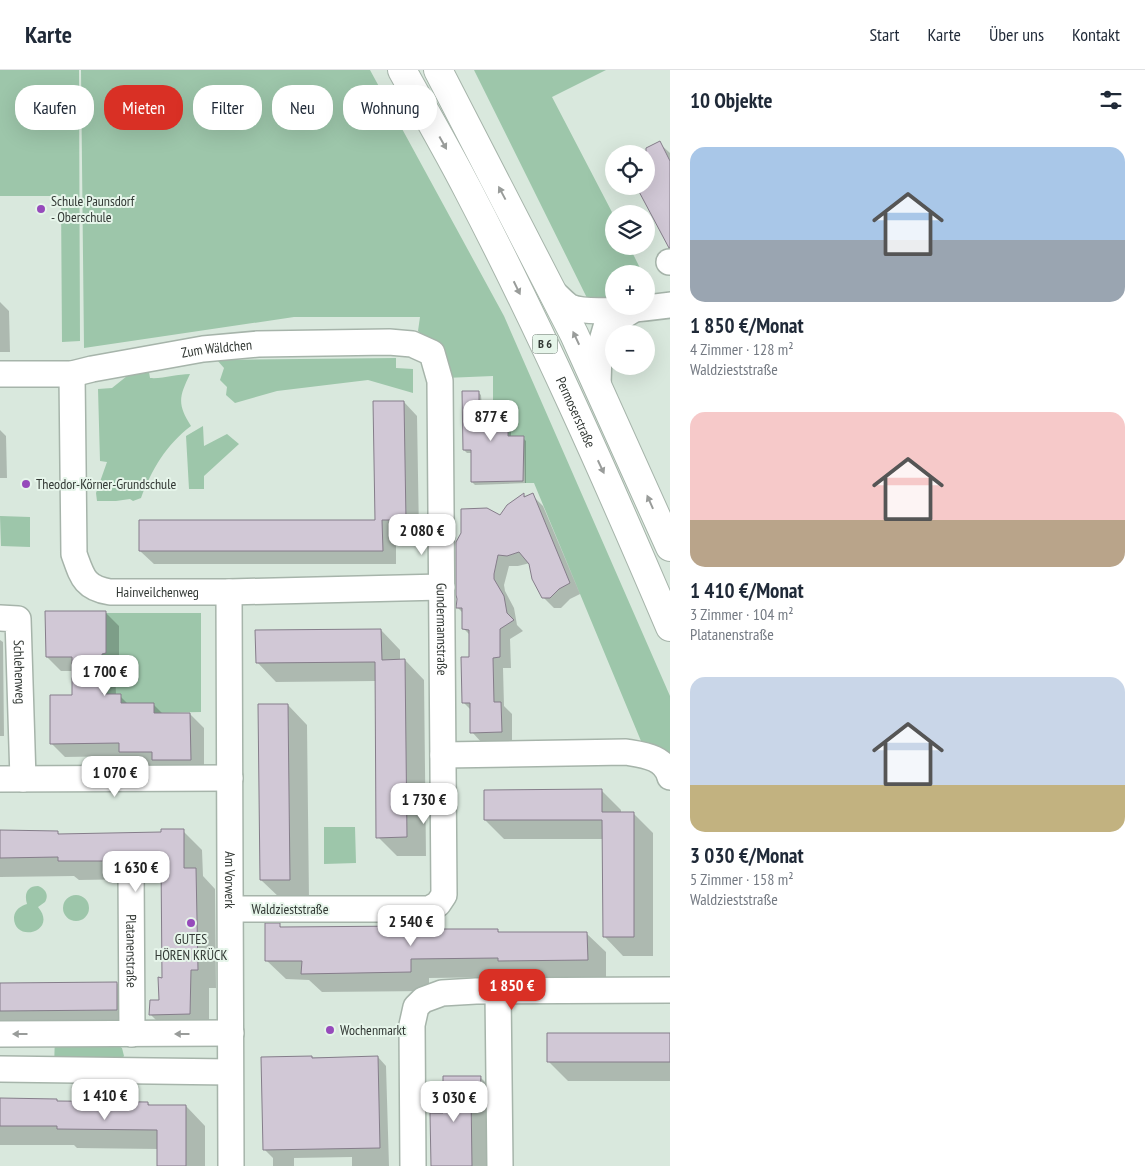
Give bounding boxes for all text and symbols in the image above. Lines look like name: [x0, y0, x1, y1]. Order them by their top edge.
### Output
text: Karte: [25, 19, 72, 50]
text: Start: [869, 23, 900, 46]
text: Karte: [928, 23, 961, 46]
text: Über uns: [989, 23, 1044, 46]
text: Kontakt: [1072, 23, 1120, 46]
chip: Kaufen: [15, 85, 94, 130]
chip: Mieten: [104, 85, 183, 130]
chip: Filter: [193, 85, 262, 130]
chip: Neu: [272, 85, 333, 130]
chip: Wohnung: [343, 85, 437, 130]
icon: filters: [1097, 86, 1125, 114]
text: 10 Objekte: [690, 87, 773, 114]
one-way arrow: [438, 137, 447, 150]
map controls: [605, 145, 655, 375]
button: locate: [605, 145, 655, 195]
icon: home: [863, 179, 953, 269]
one-way arrow: [498, 186, 506, 200]
place label: Schule Paunsdorf - Oberschule: [51, 192, 135, 226]
marker: Schule Paunsdorf - Oberschule: [35, 203, 47, 215]
button: layers: [605, 205, 655, 255]
button: +: [605, 265, 655, 315]
one-way arrow: [513, 281, 521, 295]
text: 1 850 €/Monat: [690, 312, 804, 339]
button: −: [605, 325, 655, 375]
one-way arrow: [572, 331, 580, 345]
road number: B 6: [532, 334, 558, 354]
street label: Zum Wäldchen: [180, 336, 253, 362]
text: 4 Zimmer · 128 m²: [690, 339, 794, 359]
text: Waldzieststraße: [690, 359, 778, 379]
street label: Permoserstraße: [552, 374, 600, 451]
pin: 877 €: [456, 400, 526, 442]
text: 877 €: [474, 406, 508, 426]
icon: home: [863, 444, 953, 534]
one-way arrow: [597, 460, 605, 474]
place label: Theodor-Körner-Grundschule: [36, 475, 176, 493]
marker: Theodor-Körner-Grundschule: [20, 478, 32, 490]
one-way arrow: [646, 495, 654, 509]
pin: 2 080 €: [376, 514, 468, 556]
text: 2 080 €: [400, 520, 444, 540]
text: 1 410 €/Monat: [690, 577, 804, 604]
street label: Hainveilchenweg: [116, 583, 199, 601]
street label: Gundermannstraße: [433, 583, 451, 676]
text: 3 Zimmer · 104 m²: [690, 604, 794, 624]
text: Platanenstraße: [690, 624, 774, 644]
street label: Schlehenweg: [10, 640, 30, 704]
pin: 1 700 €: [59, 654, 151, 697]
text: 1 700 €: [83, 661, 127, 681]
icon: home: [863, 709, 953, 799]
pin: 1 070 €: [69, 756, 161, 798]
text: 1 070 €: [93, 762, 137, 782]
pin: 1 730 €: [378, 782, 470, 825]
text: 1 730 €: [402, 789, 446, 809]
text: 3 030 €/Monat: [690, 842, 804, 869]
pin: 1 630 €: [90, 850, 182, 893]
street label: Am Vorwerk: [221, 851, 239, 909]
text: 1 630 €: [114, 857, 158, 877]
text: 5 Zimmer · 158 m²: [690, 869, 794, 889]
text: Waldzieststraße: [690, 889, 778, 909]
street label: Waldzieststraße: [252, 900, 329, 918]
pin: 2 540 €: [365, 904, 457, 947]
text: 2 540 €: [389, 911, 433, 931]
street label: Platanenstraße: [122, 914, 141, 988]
marker: GUTES HÖREN KRÜCK: [185, 917, 197, 929]
place label: GUTES HÖREN KRÜCK: [155, 930, 227, 964]
pin: 1 850 €: [466, 968, 558, 1011]
text: 1 850 €: [490, 975, 534, 995]
place label: Wochenmarkt: [340, 1021, 406, 1039]
marker: Wochenmarkt: [324, 1024, 336, 1036]
one-way arrow: [12, 1030, 28, 1038]
one-way arrow: [174, 1030, 190, 1038]
pin: 1 410 €: [59, 1078, 151, 1121]
pin: 3 030 €: [408, 1080, 500, 1123]
text: 1 410 €: [83, 1085, 127, 1105]
text: 3 030 €: [432, 1087, 476, 1107]

